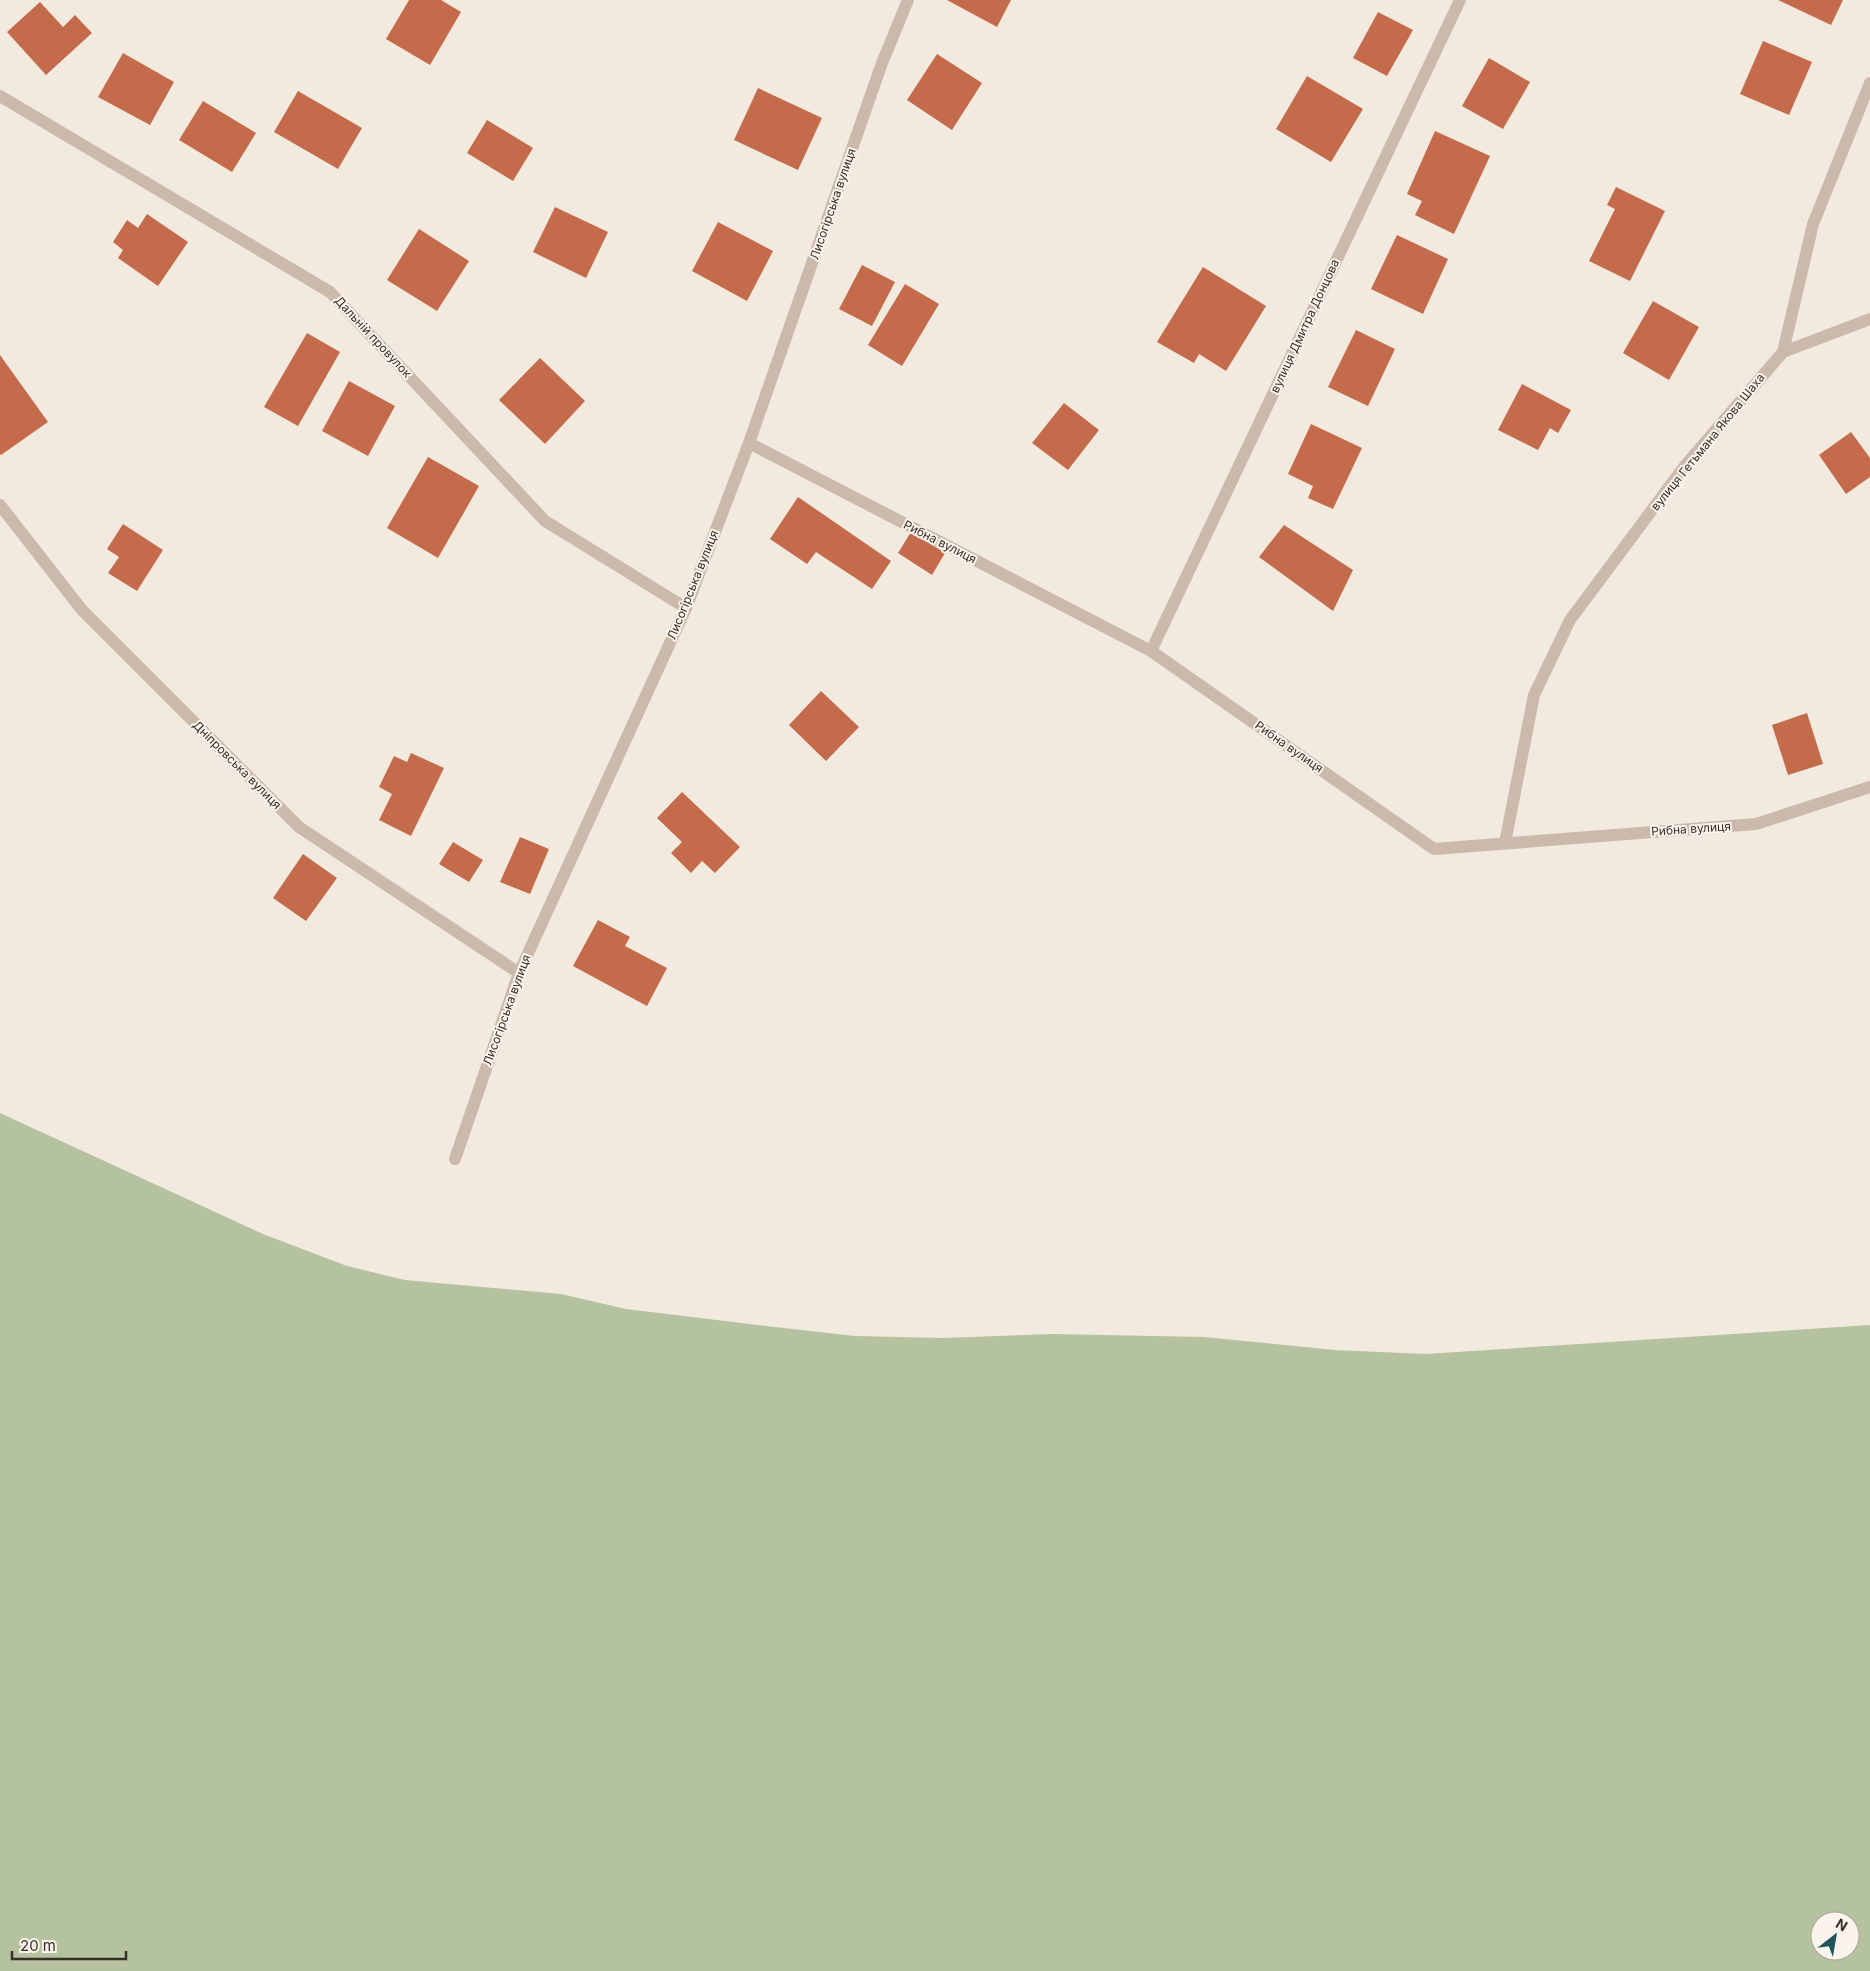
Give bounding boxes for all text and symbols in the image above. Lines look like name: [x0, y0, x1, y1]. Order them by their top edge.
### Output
street label: Лисогірська вулиця: [806, 146, 859, 261]
street label: вулиця Дмитра Донцова: [1267, 257, 1342, 395]
street label: Дальній провулок: [332, 293, 415, 381]
street label: вулиця Гетьмана Якова Шаха: [1648, 370, 1768, 513]
street label: Рибна вулиця: [901, 517, 979, 566]
street label: Лисогірська вулиця: [664, 528, 721, 642]
street label: Дніпровська вулиця: [190, 717, 285, 812]
street label: Рибна вулиця: [1252, 718, 1326, 776]
street label: Рибна вулиця: [1651, 818, 1731, 839]
street label: Лисогірська вулиця: [480, 952, 534, 1067]
north arrow: [1810, 1911, 1860, 1961]
text: N: [1833, 1914, 1851, 1934]
scale bar: [12, 1928, 126, 1960]
text: 20 m: [20, 1936, 56, 1955]

